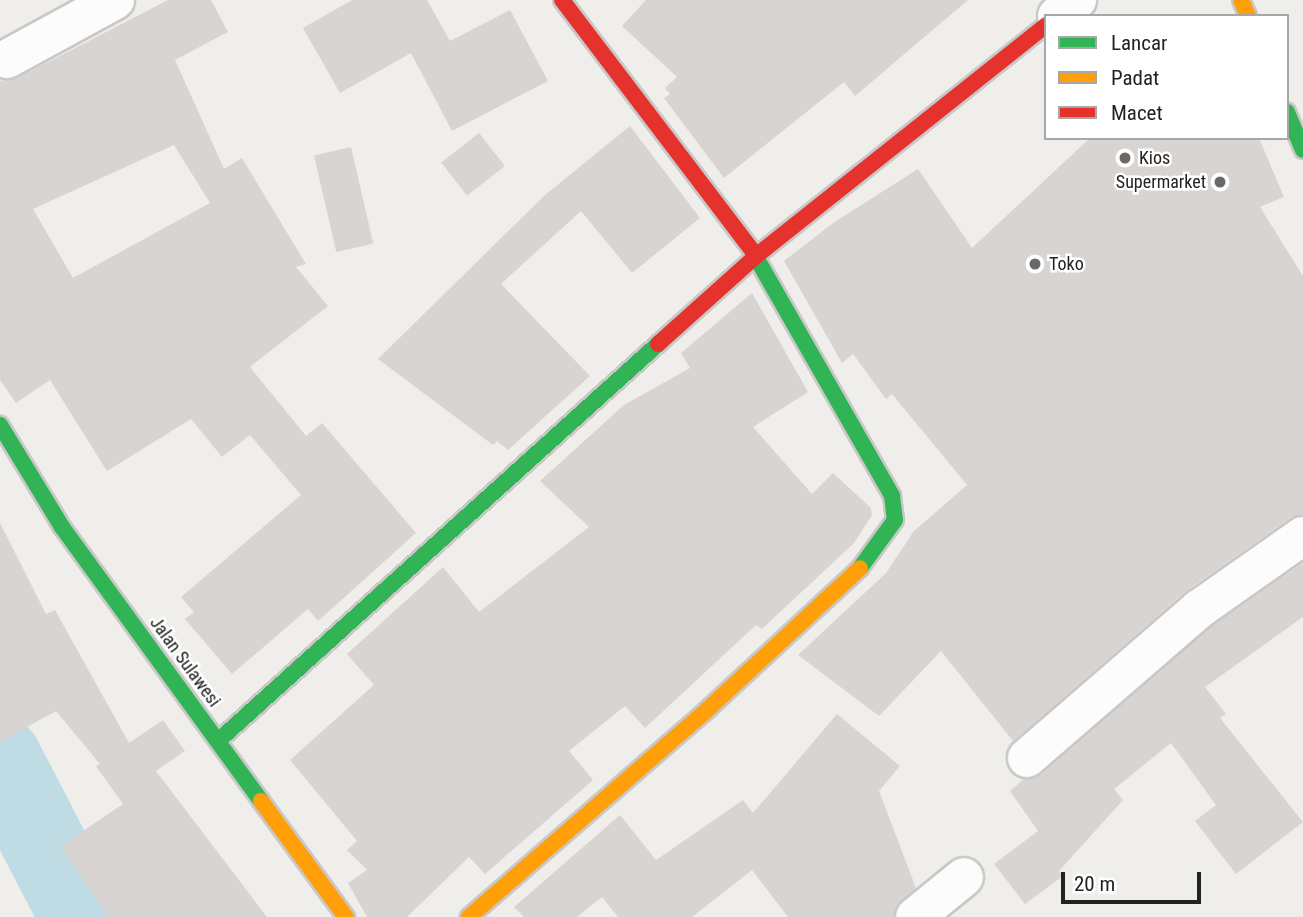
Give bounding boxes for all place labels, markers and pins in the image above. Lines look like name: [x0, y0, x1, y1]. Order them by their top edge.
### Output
place label: Kios: [1139, 147, 1170, 169]
marker: Kios: [1117, 150, 1133, 166]
place label: Supermarket: [1116, 171, 1206, 193]
marker: Supermarket: [1212, 174, 1228, 190]
place label: Toko: [1049, 253, 1084, 275]
marker: Toko: [1027, 256, 1043, 272]

